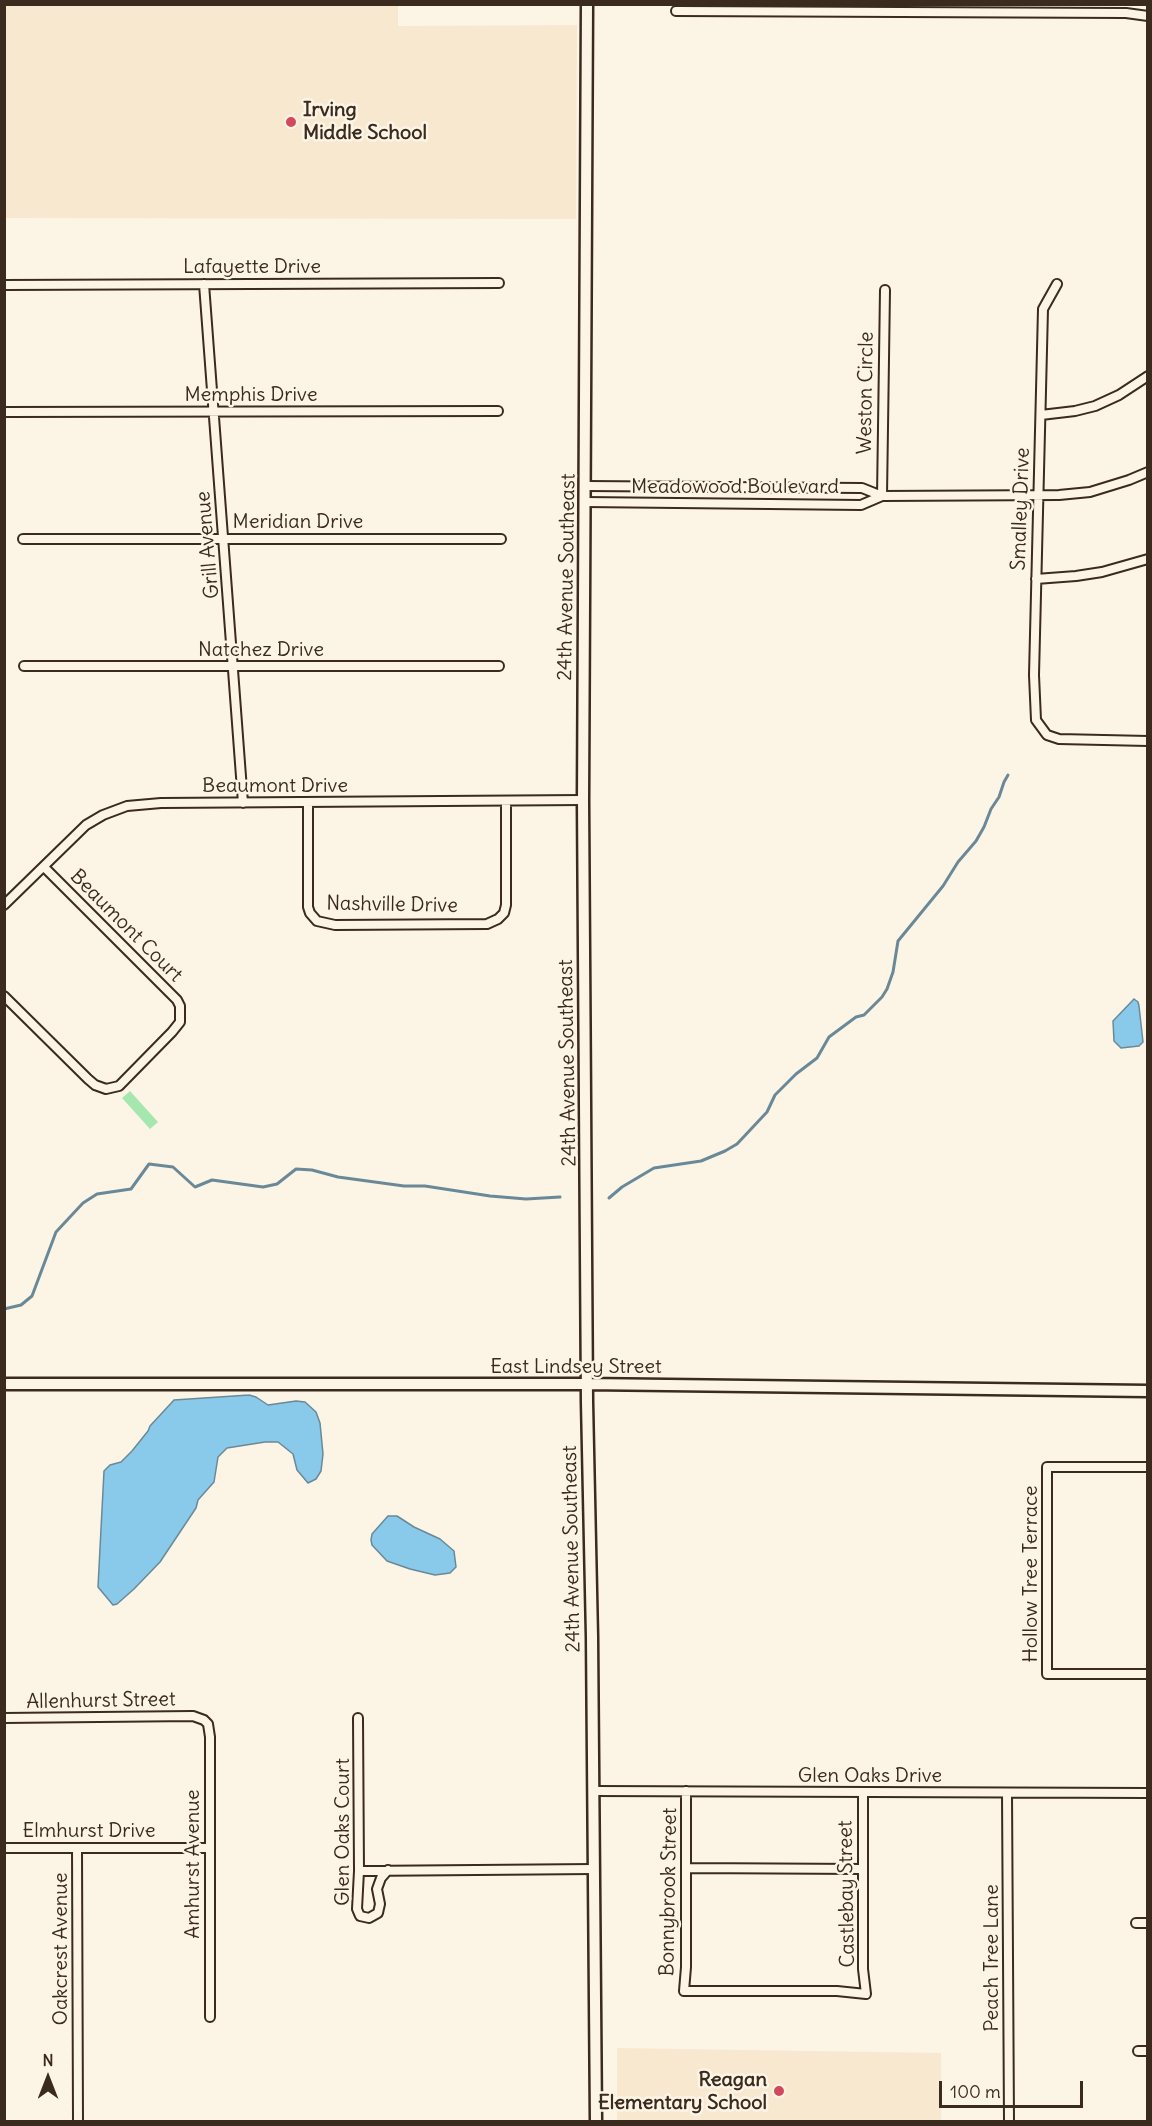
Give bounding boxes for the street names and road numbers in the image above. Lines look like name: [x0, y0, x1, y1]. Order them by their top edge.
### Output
street label: Lafayette Drive: [183, 255, 321, 279]
street label: Weston Circle: [853, 331, 879, 455]
street label: Memphis Drive: [185, 383, 317, 407]
street label: Smalley Drive: [1007, 447, 1035, 571]
street label: 24th Avenue Southeast: [553, 473, 581, 681]
street label: Meadowood Boulevard: [631, 475, 839, 499]
street label: Grill Avenue: [191, 490, 225, 600]
street label: Meridian Drive: [233, 510, 363, 534]
street label: Natchez Drive: [198, 638, 324, 662]
street label: Beaumont Drive: [202, 774, 348, 798]
street label: Beaumont Court: [65, 865, 187, 987]
street label: Nashville Drive: [326, 892, 458, 918]
street label: 24th Avenue Southeast: [554, 959, 582, 1167]
street label: East Lindsey Street: [490, 1355, 662, 1379]
street label: 24th Avenue Southeast: [558, 1445, 586, 1653]
street label: Hollow Tree Terrace: [1019, 1485, 1043, 1663]
street label: Allenhurst Street: [26, 1688, 176, 1714]
street label: Glen Oaks Court: [331, 1758, 355, 1906]
street label: Glen Oaks Drive: [798, 1764, 942, 1788]
street label: Amhurst Avenue: [181, 1789, 205, 1939]
street label: Bonnybrook Street: [656, 1808, 682, 1976]
street label: Elmhurst Drive: [23, 1819, 155, 1843]
street label: Castlebay Street: [834, 1820, 860, 1968]
street label: Oakcrest Avenue: [49, 1872, 73, 2026]
street label: Peach Tree Lane: [980, 1884, 1004, 2032]

